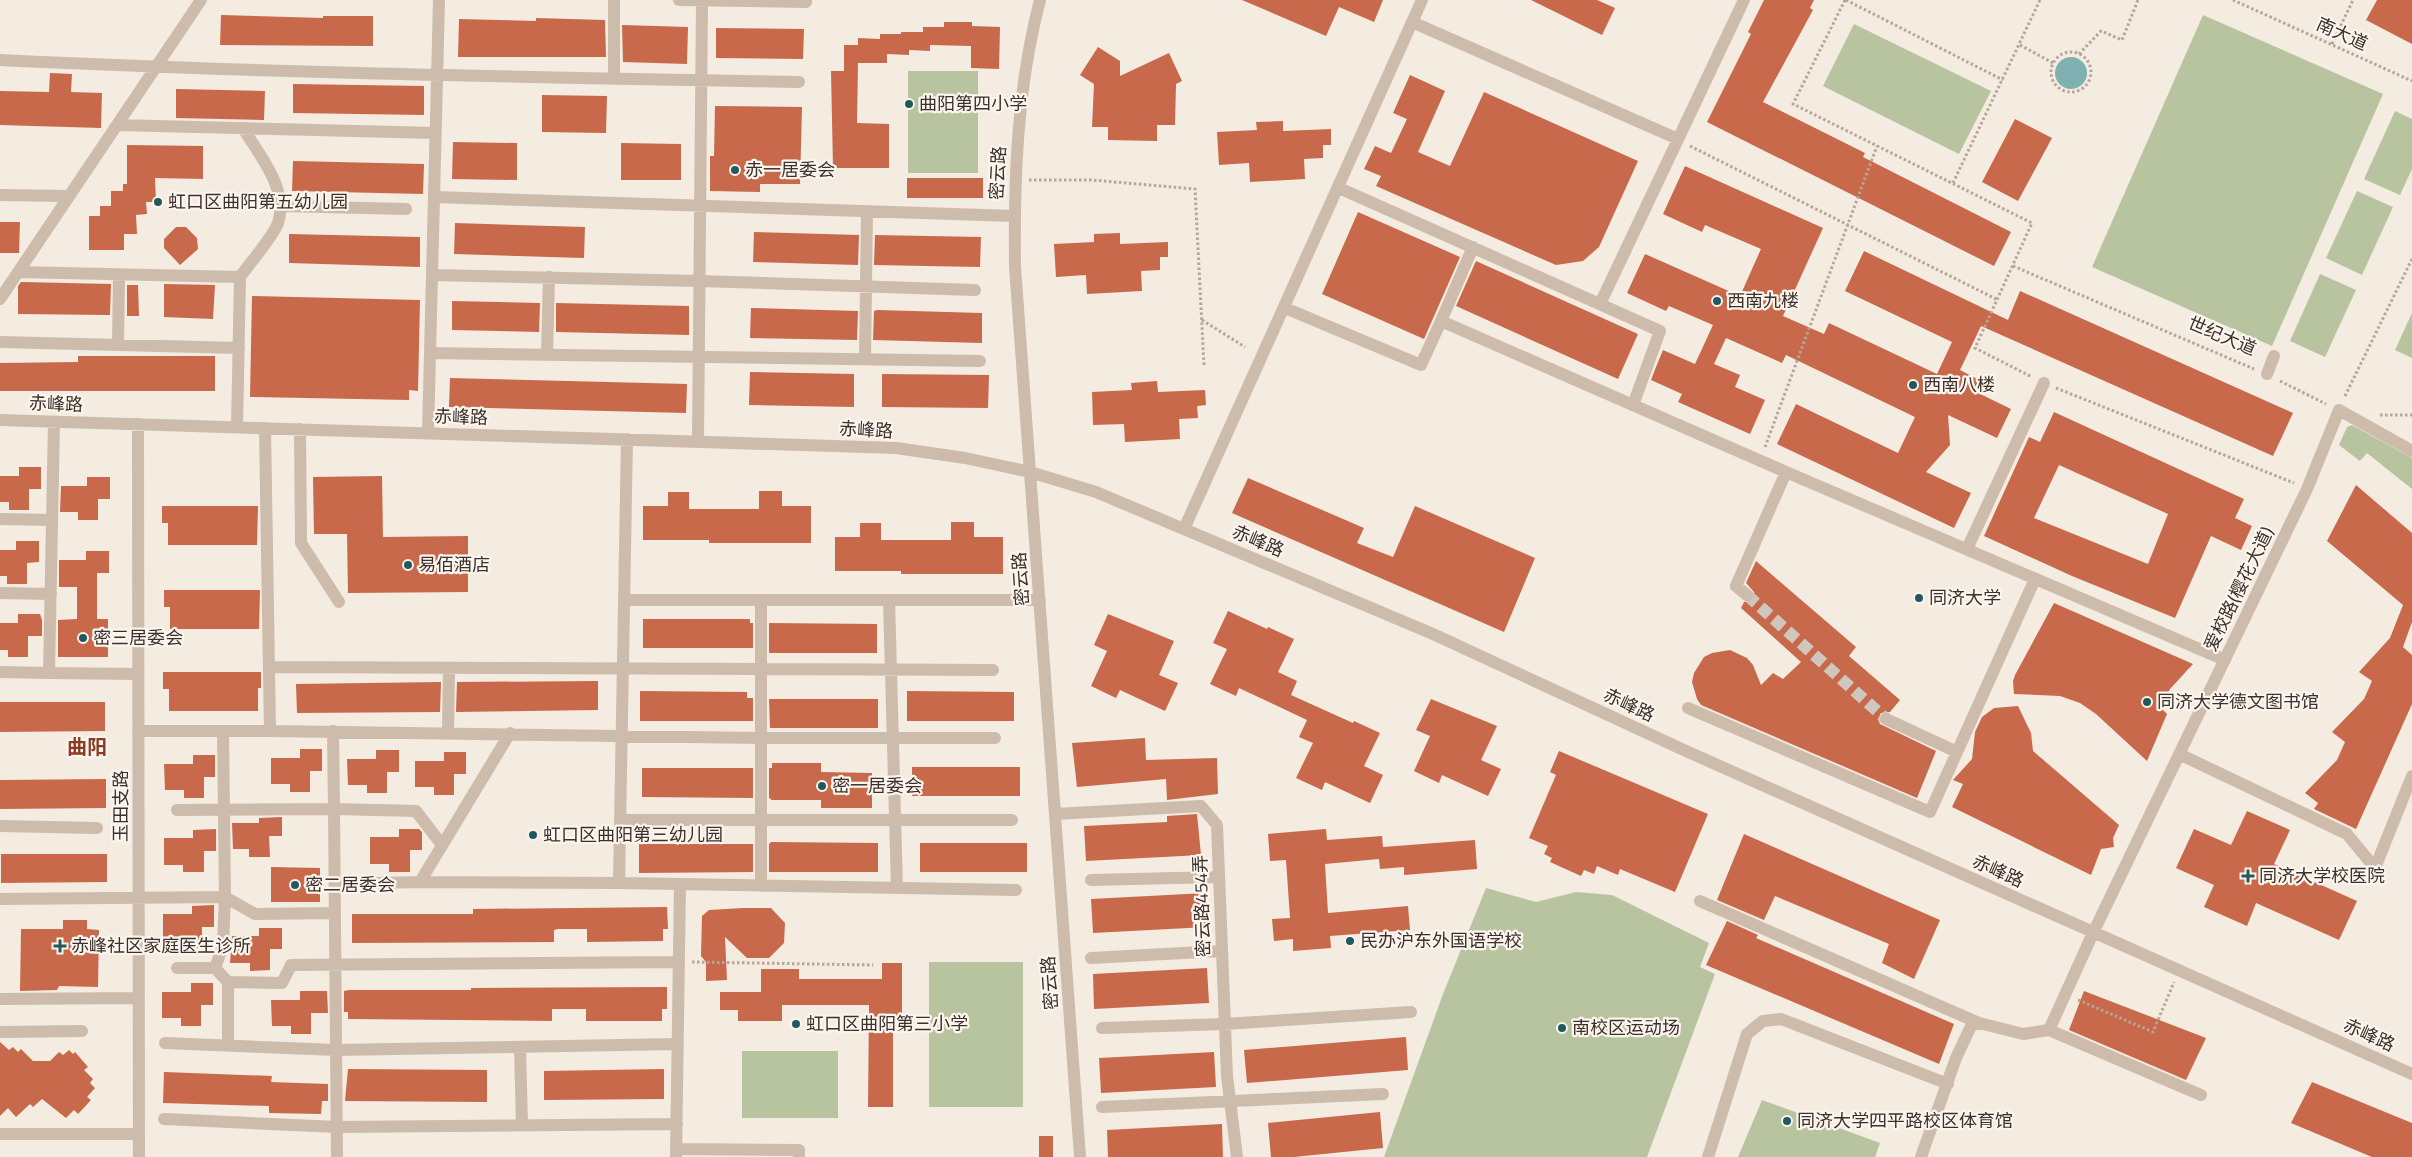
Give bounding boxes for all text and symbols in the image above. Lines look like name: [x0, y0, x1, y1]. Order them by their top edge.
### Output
street label: 南大道: [2312, 10, 2372, 57]
place label: 曲阳第四小学: [919, 90, 1027, 117]
marker: 曲阳第四小学: [903, 98, 915, 110]
street label: 密云路: [983, 145, 1012, 201]
place label: 赤一居委会: [745, 156, 835, 183]
marker: 赤一居委会: [729, 164, 741, 176]
place label: 虹口区曲阳第五幼儿园: [168, 188, 348, 215]
marker: 虹口区曲阳第五幼儿园: [152, 196, 164, 208]
place label: 西南九楼: [1727, 287, 1799, 314]
marker: 西南九楼: [1711, 295, 1723, 307]
street label: 世纪大道: [2184, 309, 2261, 362]
place label: 西南八楼: [1923, 371, 1995, 398]
marker: 西南八楼: [1907, 379, 1919, 391]
street label: 赤峰路: [29, 389, 83, 418]
street label: 赤峰路: [434, 402, 488, 431]
street label: 赤峰路: [838, 415, 894, 444]
street label: 赤峰路: [1228, 518, 1288, 564]
street label: 爱校路(樱花大道): [2197, 522, 2280, 656]
place label: 易佰酒店: [418, 551, 490, 578]
street label: 密云路: [1005, 551, 1036, 607]
marker: 易佰酒店: [402, 559, 414, 571]
place label: 同济大学: [1929, 584, 2001, 611]
marker: 同济大学: [1913, 592, 1925, 604]
place label: 密三居委会: [93, 624, 183, 651]
marker: 密三居委会: [77, 632, 89, 644]
street label: 赤峰路: [1599, 681, 1659, 728]
place label: 同济大学德文图书馆: [2157, 688, 2319, 715]
marker: 同济大学德文图书馆: [2141, 696, 2153, 708]
district label: 曲阳: [67, 731, 107, 762]
street label: 玉田支路: [107, 770, 134, 842]
place label: 密一居委会: [832, 772, 922, 799]
marker: 密一居委会: [816, 780, 828, 792]
place label: 虹口区曲阳第三幼儿园: [543, 821, 723, 848]
marker: 虹口区曲阳第三幼儿园: [527, 829, 539, 841]
street label: 赤峰路: [1968, 847, 2028, 894]
street label: 密云路454弄: [1186, 854, 1217, 958]
place label: 同济大学校医院: [2259, 862, 2385, 889]
marker: 同济大学校医院: [2241, 869, 2255, 883]
place label: 密二居委会: [305, 871, 395, 898]
marker: 密二居委会: [289, 879, 301, 891]
place label: 民办沪东外国语学校: [1360, 927, 1522, 954]
place label: 赤峰社区家庭医生诊所: [71, 932, 251, 959]
marker: 民办沪东外国语学校: [1344, 935, 1356, 947]
marker: 赤峰社区家庭医生诊所: [53, 939, 67, 953]
street label: 密云路: [1034, 955, 1065, 1011]
place label: 虹口区曲阳第三小学: [806, 1010, 968, 1037]
street label: 赤峰路: [2339, 1011, 2399, 1058]
place label: 南校区运动场: [1572, 1014, 1680, 1041]
marker: 虹口区曲阳第三小学: [790, 1018, 802, 1030]
marker: 南校区运动场: [1556, 1022, 1568, 1034]
place label: 同济大学四平路校区体育馆: [1797, 1107, 2013, 1134]
marker: 同济大学四平路校区体育馆: [1781, 1115, 1793, 1127]

